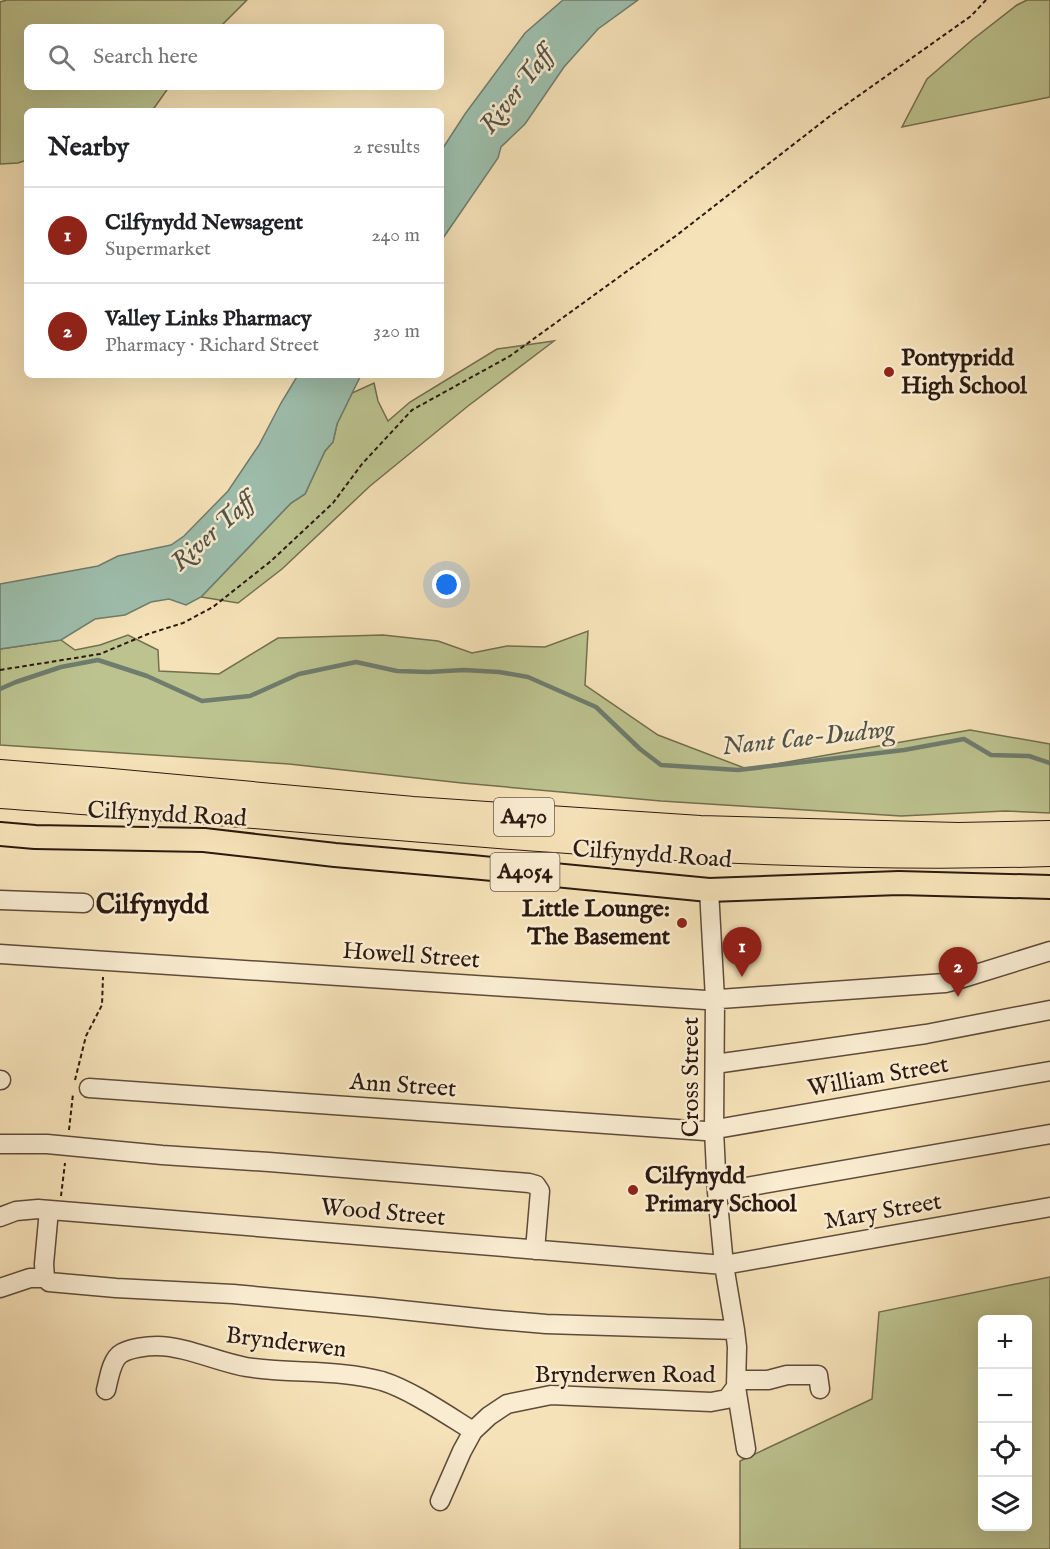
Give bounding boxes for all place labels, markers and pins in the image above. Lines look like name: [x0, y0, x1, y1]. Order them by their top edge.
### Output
place label: Pontypridd High School: [901, 343, 1027, 402]
marker: Pontypridd High School: [882, 365, 896, 379]
place label: Little Lounge: The Basement: [522, 894, 671, 953]
marker: Little Lounge: The Basement: [675, 916, 689, 930]
pin: 1: [722, 928, 762, 977]
pin: 2: [938, 948, 978, 997]
place label: Cilfynydd Primary School: [645, 1161, 797, 1220]
marker: Cilfynydd Primary School: [626, 1183, 640, 1197]

